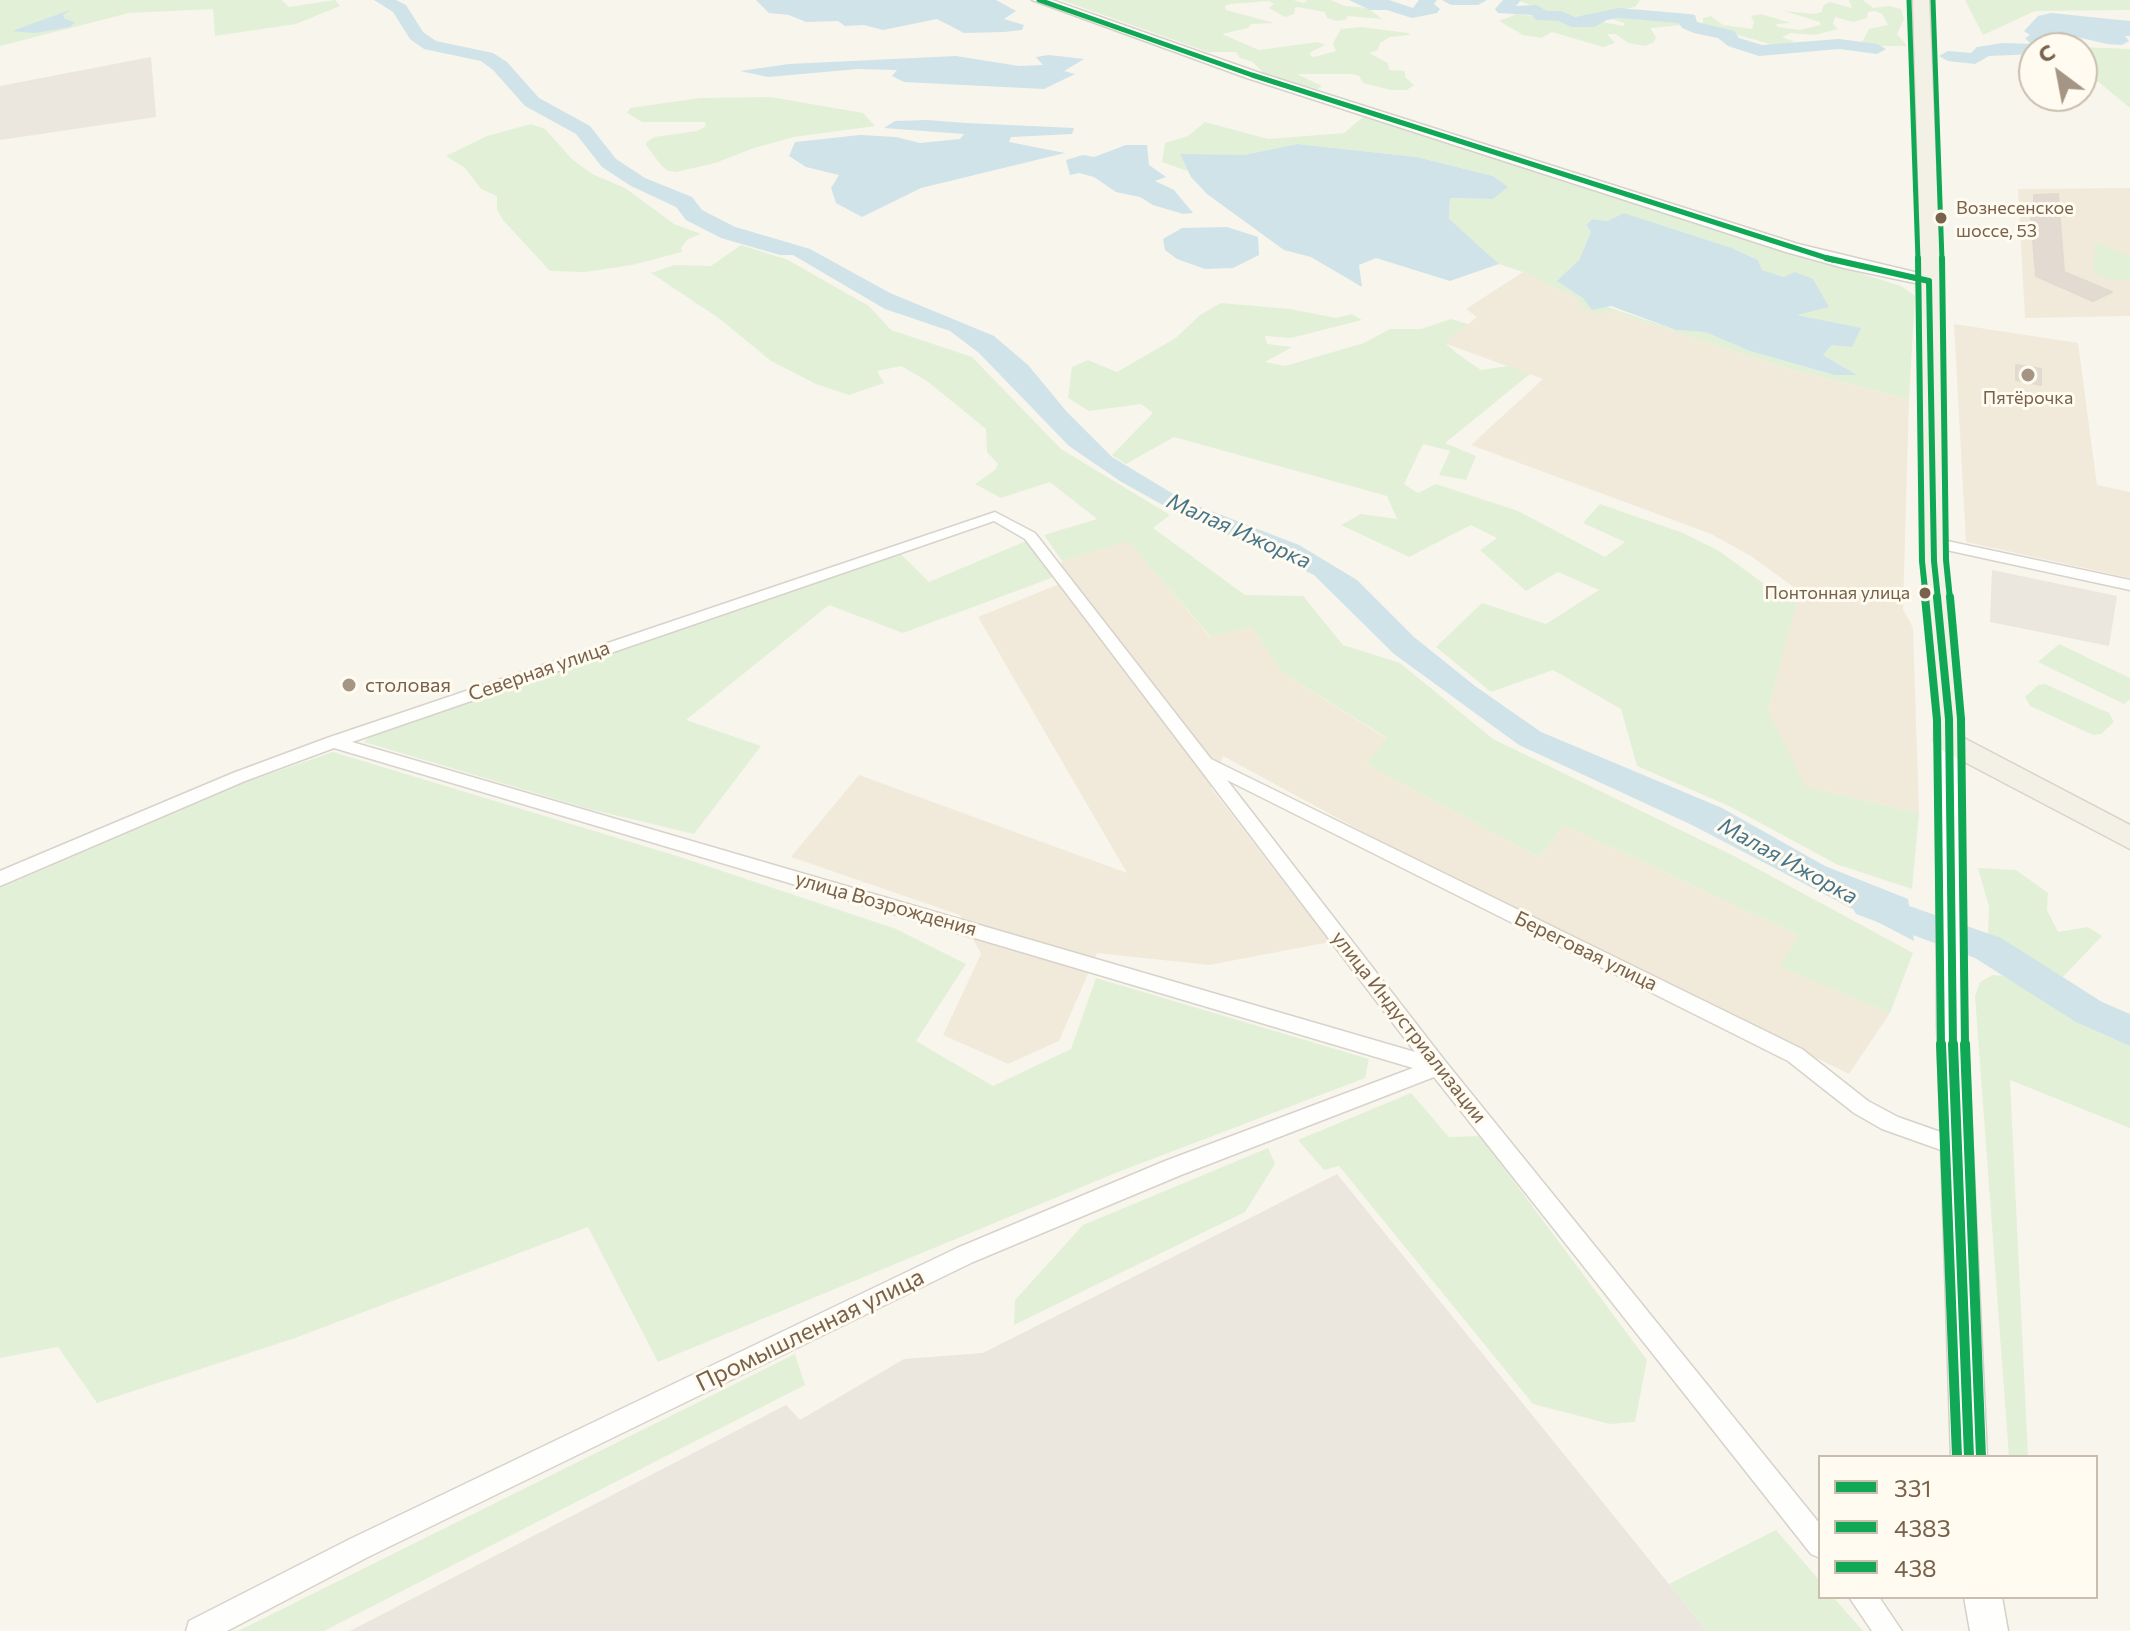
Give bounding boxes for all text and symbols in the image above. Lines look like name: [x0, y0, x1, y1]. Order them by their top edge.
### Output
north arrow: [2018, 32, 2098, 112]
text: С: [2033, 37, 2060, 68]
place label: Вознесенское шоссе, 53: [1956, 197, 2074, 240]
marker: Вознесенское шоссе, 53: [1933, 210, 1949, 226]
marker: Пятёрочка: [2019, 366, 2037, 384]
place label: Пятёрочка: [1983, 387, 2073, 409]
water label: Малая Ижорка: [1163, 487, 1315, 575]
place label: Понтонная улица: [1764, 582, 1910, 604]
marker: Понтонная улица: [1917, 585, 1933, 601]
street label: Северная улица: [465, 636, 613, 706]
place label: столовая: [365, 673, 451, 697]
marker: столовая: [340, 676, 358, 694]
water label: Малая Ижорка: [1714, 812, 1862, 910]
street label: улица Возрождения: [792, 867, 980, 941]
street label: Береговая улица: [1511, 906, 1661, 996]
street label: улица Индустриализации: [1327, 926, 1491, 1128]
street label: Промышленная улица: [691, 1262, 929, 1398]
legend: [1818, 1455, 2098, 1599]
text: 331: [1894, 1473, 1932, 1502]
text: 438З: [1894, 1513, 1950, 1542]
text: 438: [1894, 1553, 1937, 1582]

